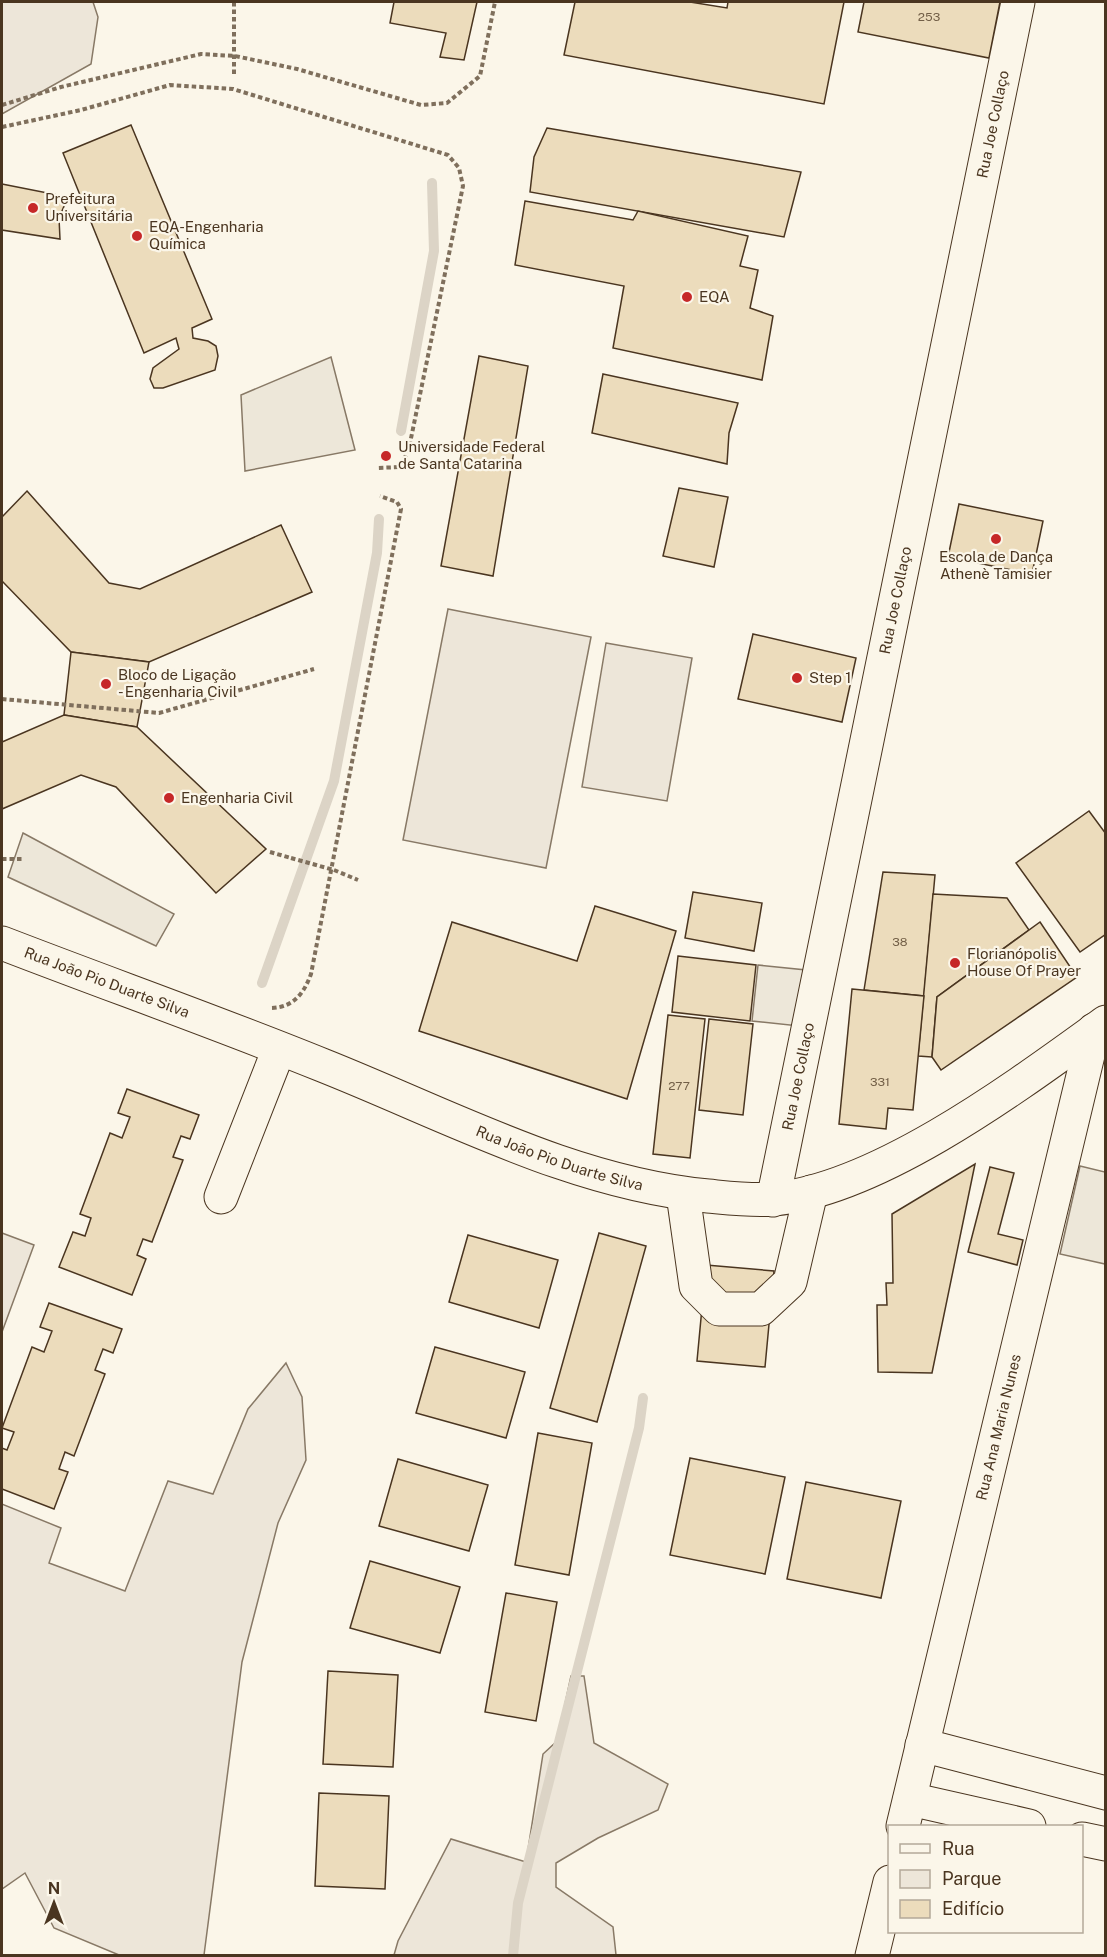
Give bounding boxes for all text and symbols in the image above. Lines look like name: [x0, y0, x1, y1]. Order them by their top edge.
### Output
house number: 253: [918, 10, 940, 24]
street label: Rua Joe Collaço: [973, 69, 1012, 180]
place label: Prefeitura Universitária: [45, 190, 133, 224]
marker: Prefeitura Universitária: [26, 201, 40, 215]
place label: EQA-Engenharia Química: [149, 218, 264, 252]
marker: EQA-Engenharia Química: [130, 229, 144, 243]
place label: EQA: [699, 288, 730, 305]
marker: EQA: [680, 290, 694, 304]
place label: Universidade Federal de Santa Catarina: [398, 438, 545, 472]
marker: Universidade Federal de Santa Catarina: [379, 449, 393, 463]
marker: Escola de Dança Athenè Tamisier: [989, 532, 1003, 546]
street label: Rua Joe Collaço: [876, 545, 914, 656]
place label: Escola de Dança Athenè Tamisier: [939, 548, 1053, 582]
place label: Bloco de Ligação - Engenharia Civil: [118, 666, 237, 700]
place label: Step 1: [809, 669, 851, 686]
marker: Step 1: [790, 671, 804, 685]
marker: Bloco de Ligação - Engenharia Civil: [99, 677, 113, 691]
place label: Engenharia Civil: [181, 789, 293, 806]
marker: Engenharia Civil: [162, 791, 176, 805]
house number: 38: [892, 935, 908, 949]
street label: Rua João Pio Duarte Silva: [22, 943, 192, 1021]
place label: Florianópolis House Of Prayer: [967, 945, 1081, 979]
marker: Florianópolis House Of Prayer: [948, 956, 962, 970]
street label: Rua Joe Collaço: [778, 1021, 817, 1132]
house number: 331: [870, 1075, 890, 1089]
house number: 277: [668, 1079, 690, 1093]
street label: Rua João Pio Duarte Silva: [474, 1122, 645, 1193]
street label: Rua Ana Maria Nunes: [972, 1352, 1024, 1502]
legend: [888, 1825, 1083, 1933]
text: Rua: [942, 1838, 974, 1859]
text: Parque: [942, 1868, 1002, 1889]
north arrow: [24, 1873, 84, 1933]
text: N: [48, 1879, 60, 1898]
text: Edifício: [942, 1898, 1004, 1919]

